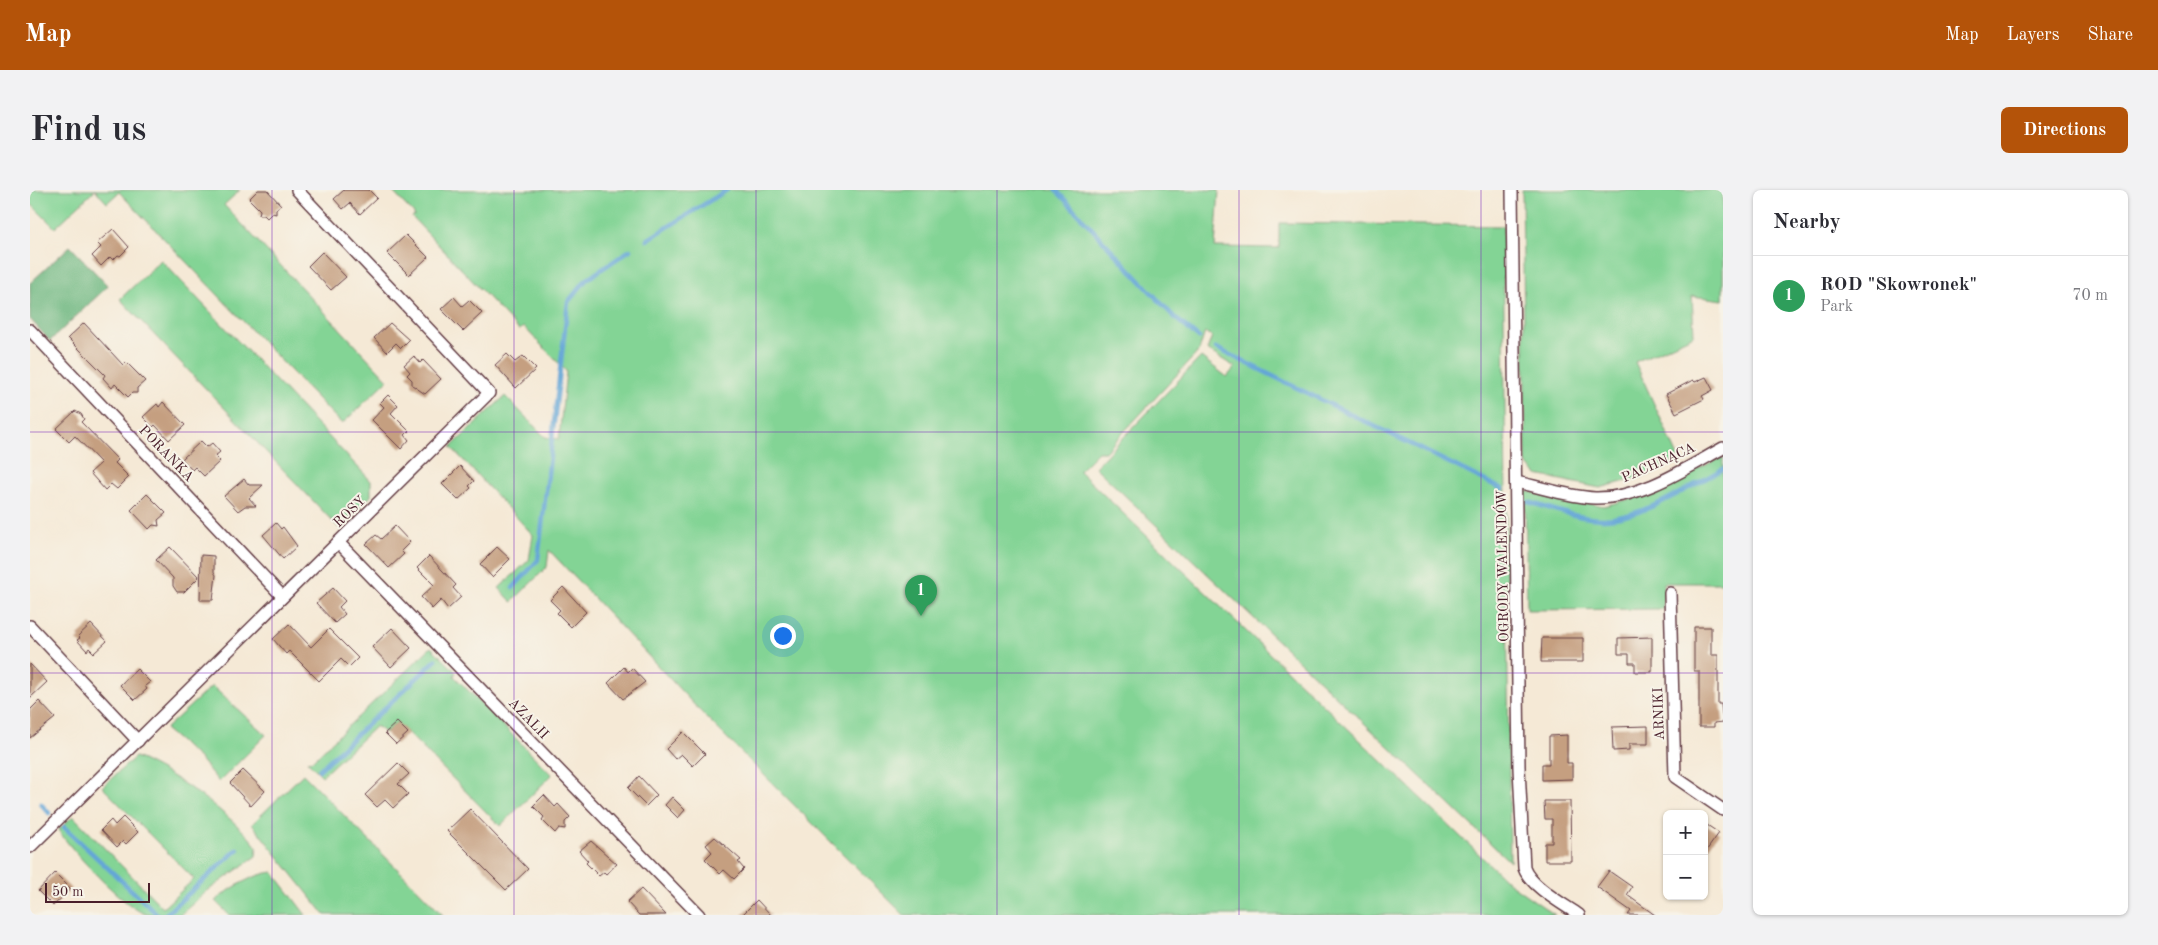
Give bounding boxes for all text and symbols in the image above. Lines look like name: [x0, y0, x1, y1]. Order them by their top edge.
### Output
text: Map: [25, 23, 72, 47]
text: Map: [1945, 26, 1979, 44]
text: Layers: [2007, 26, 2059, 44]
text: Share: [2087, 26, 2133, 44]
button: Directions: [2001, 107, 2128, 153]
text: Find us: [30, 113, 146, 148]
text: Nearby: [1773, 212, 1841, 233]
text: ROD "Skowronek": [1820, 276, 1977, 295]
text: 1: [1784, 288, 1794, 304]
text: 70 m: [2072, 288, 2108, 304]
text: Park: [1820, 299, 1853, 315]
street label: PORANKA: [136, 423, 197, 485]
street label: PACHNĄCA: [1620, 440, 1697, 485]
street label: OGRODY WALENDÓW: [1491, 490, 1511, 642]
street label: ROSY: [331, 493, 368, 530]
pin: 1: [905, 575, 937, 616]
your location: [770, 623, 796, 649]
street label: ARNIKI: [1651, 687, 1667, 741]
street label: AZALII: [506, 696, 551, 742]
map controls: [1663, 810, 1708, 900]
button: +: [1663, 810, 1708, 855]
button: −: [1663, 855, 1708, 900]
scale bar: [45, 880, 150, 903]
text: 50 m: [52, 885, 83, 899]

